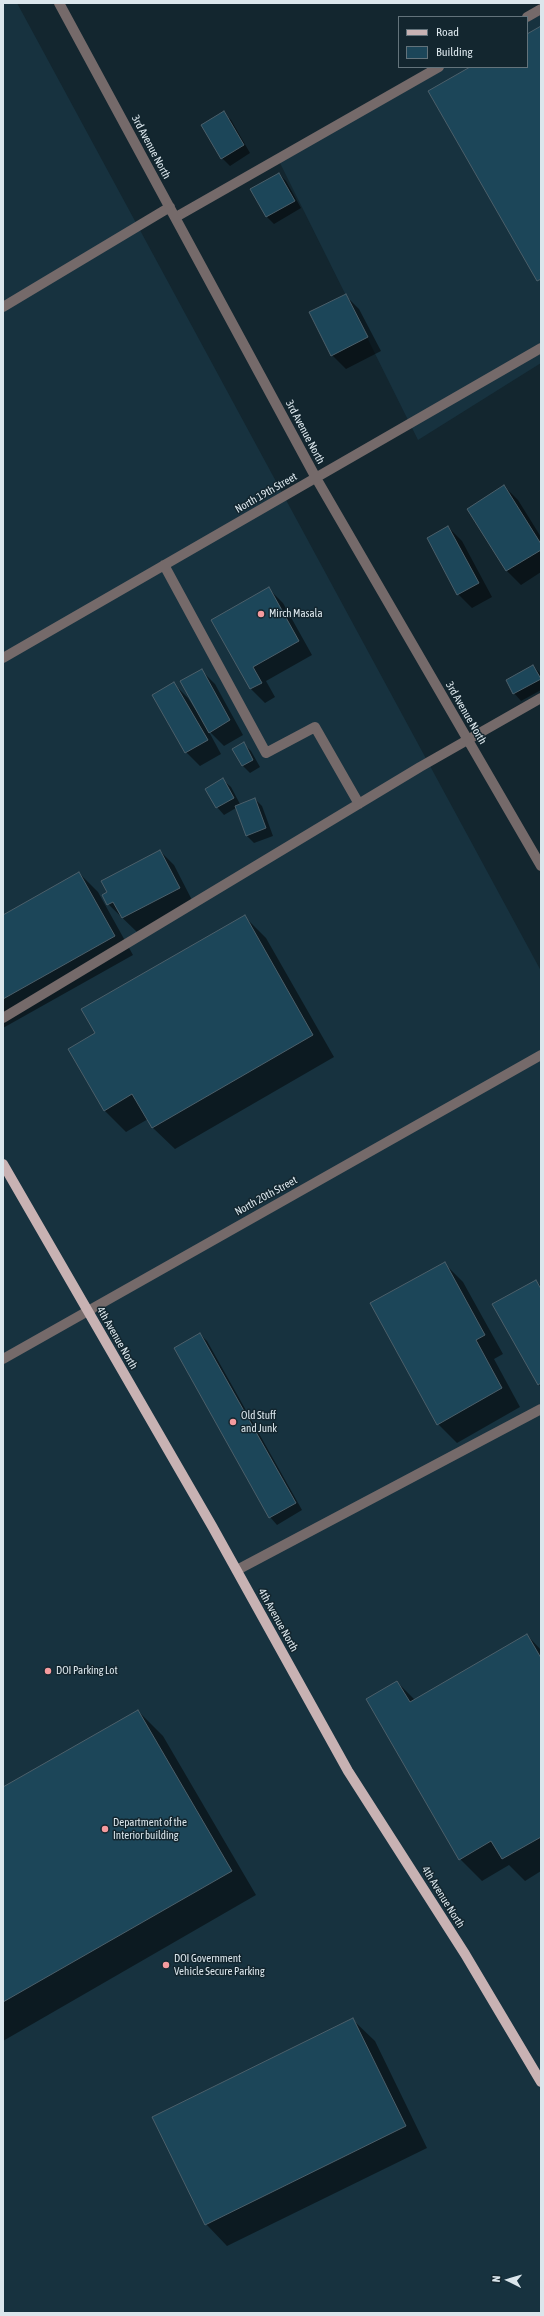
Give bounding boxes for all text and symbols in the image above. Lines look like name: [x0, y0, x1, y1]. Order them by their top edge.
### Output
legend: [398, 16, 528, 68]
text: Road: [436, 25, 459, 39]
text: Building: [436, 45, 473, 59]
street label: 3rd Avenue North: [129, 113, 173, 181]
street label: 3rd Avenue North: [283, 398, 327, 466]
street label: North 19th Street: [233, 470, 299, 516]
place label: Mirch Masala: [269, 607, 323, 621]
marker: Mirch Masala: [256, 609, 266, 619]
street label: 3rd Avenue North: [443, 679, 489, 747]
street label: North 20th Street: [232, 1173, 300, 1219]
street label: 4th Avenue North: [94, 1304, 140, 1372]
place label: Old Stuff and Junk: [241, 1409, 277, 1435]
marker: Old Stuff and Junk: [228, 1417, 238, 1427]
street label: 4th Avenue North: [255, 1586, 301, 1654]
place label: DOI Parking Lot: [56, 1664, 118, 1678]
marker: DOI Parking Lot: [43, 1666, 53, 1676]
place label: Department of the Interior building: [113, 1816, 187, 1842]
marker: Department of the Interior building: [100, 1824, 110, 1834]
street label: 4th Avenue North: [419, 1864, 467, 1930]
place label: DOI Government Vehicle Secure Parking: [174, 1952, 265, 1978]
marker: DOI Government Vehicle Secure Parking: [161, 1960, 171, 1970]
north arrow: [488, 2260, 528, 2300]
text: N: [490, 2275, 502, 2283]

